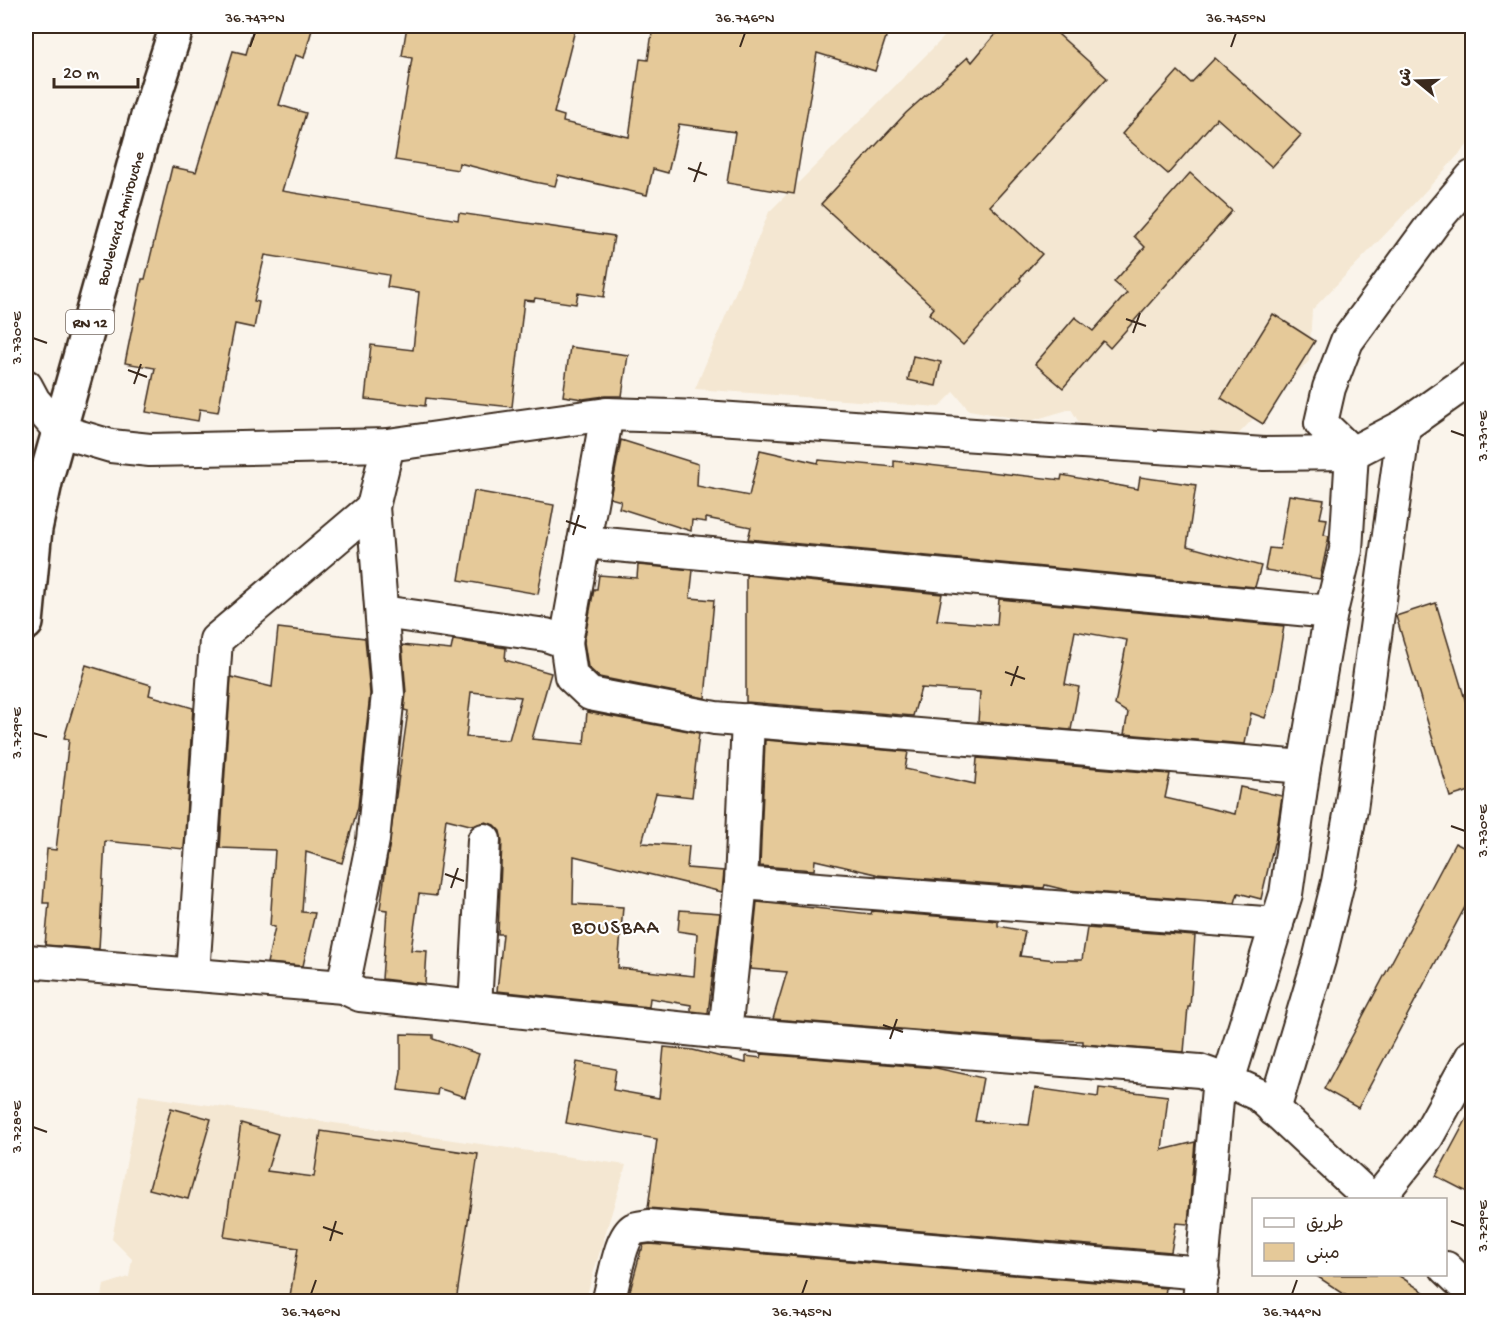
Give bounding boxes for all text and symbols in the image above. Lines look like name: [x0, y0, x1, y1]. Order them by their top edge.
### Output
text: 36.747°N: [224, 10, 285, 28]
text: 36.746°N: [714, 10, 775, 28]
text: 36.745°N: [1205, 10, 1266, 28]
scale bar: [54, 51, 138, 89]
north arrow: [1387, 51, 1447, 111]
text: 20 m: [63, 64, 99, 85]
text: ش: [1394, 66, 1418, 89]
street label: Boulevard Amirouche: [94, 149, 151, 289]
road number: RN 12: [66, 310, 114, 334]
text: 3.730°E: [9, 311, 27, 365]
text: 3.731°E: [1475, 410, 1493, 462]
text: 3.729°E: [9, 707, 27, 760]
text: 3.730°E: [1475, 804, 1493, 858]
district label: BOUSBAA: [571, 918, 660, 941]
text: 3.728°E: [9, 1100, 27, 1154]
legend: [1252, 1198, 1447, 1276]
text: 3.729°E: [1475, 1200, 1493, 1253]
text: طريق: [1306, 1214, 1344, 1235]
text: مبنى: [1306, 1244, 1340, 1265]
text: 36.746°N: [280, 1304, 341, 1322]
text: 36.745°N: [771, 1304, 832, 1322]
text: 36.744°N: [1262, 1304, 1322, 1322]

